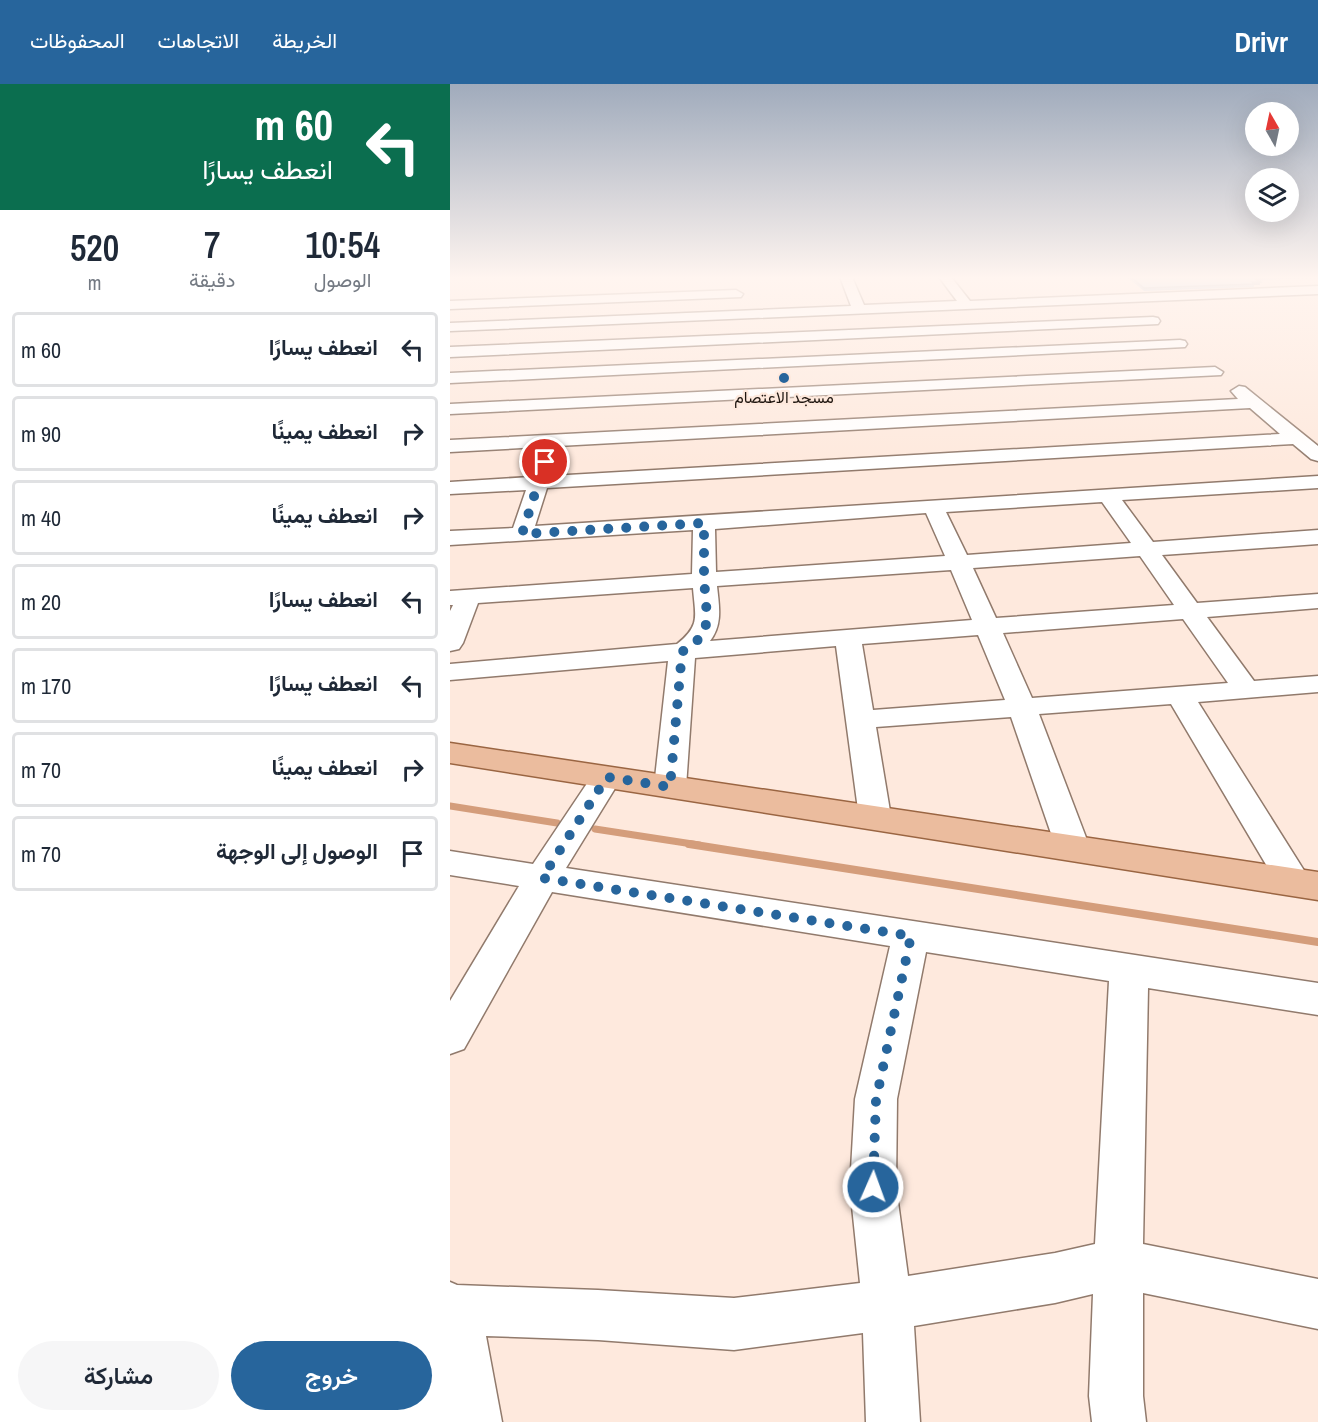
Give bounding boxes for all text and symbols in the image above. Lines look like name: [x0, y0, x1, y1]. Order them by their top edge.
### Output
text: Drivr: [1234, 23, 1288, 61]
text: المحفوظات: [30, 26, 125, 55]
text: الاتجاهات: [158, 26, 239, 55]
text: الخريطة: [272, 26, 337, 55]
text: 60 m: [254, 97, 333, 153]
north arrow: [1245, 102, 1299, 156]
map controls: [1245, 102, 1299, 222]
icon: left: [354, 108, 432, 186]
text: انعطف يسارًا: [202, 151, 333, 187]
button: layers: [1245, 168, 1299, 222]
text: 7: [204, 221, 220, 269]
text: 10:54: [305, 221, 380, 269]
text: 520: [70, 224, 119, 272]
text: دقيقة: [189, 266, 235, 293]
text: الوصول: [314, 266, 372, 293]
text: m: [88, 269, 101, 296]
text: انعطف يسارًا: [269, 332, 378, 362]
icon: left: [396, 333, 429, 366]
text: 60 m: [21, 335, 61, 365]
marker: مسجد الاعتصام: [777, 371, 791, 385]
place label: مسجد الاعتصام: [734, 386, 834, 408]
text: انعطف يمينًا: [272, 416, 378, 446]
icon: right: [396, 417, 429, 450]
text: 90 m: [21, 419, 61, 449]
pin: [519, 436, 570, 487]
icon: arrive: [528, 445, 561, 478]
text: انعطف يمينًا: [272, 500, 378, 530]
icon: right: [396, 501, 429, 534]
text: 40 m: [21, 503, 61, 533]
text: انعطف يسارًا: [269, 584, 378, 614]
icon: left: [396, 585, 429, 618]
text: 20 m: [21, 587, 61, 617]
text: انعطف يسارًا: [269, 668, 378, 698]
icon: left: [396, 669, 429, 702]
text: 170 m: [21, 671, 71, 701]
text: انعطف يمينًا: [272, 752, 378, 782]
icon: right: [396, 753, 429, 786]
text: 70 m: [21, 755, 61, 785]
text: الوصول إلى الوجهة: [216, 836, 378, 866]
icon: arrive: [396, 837, 429, 870]
text: 70 m: [21, 839, 61, 869]
position arrow: [841, 1155, 905, 1219]
button: مشاركة: [18, 1341, 219, 1410]
button: خروج: [231, 1341, 432, 1410]

